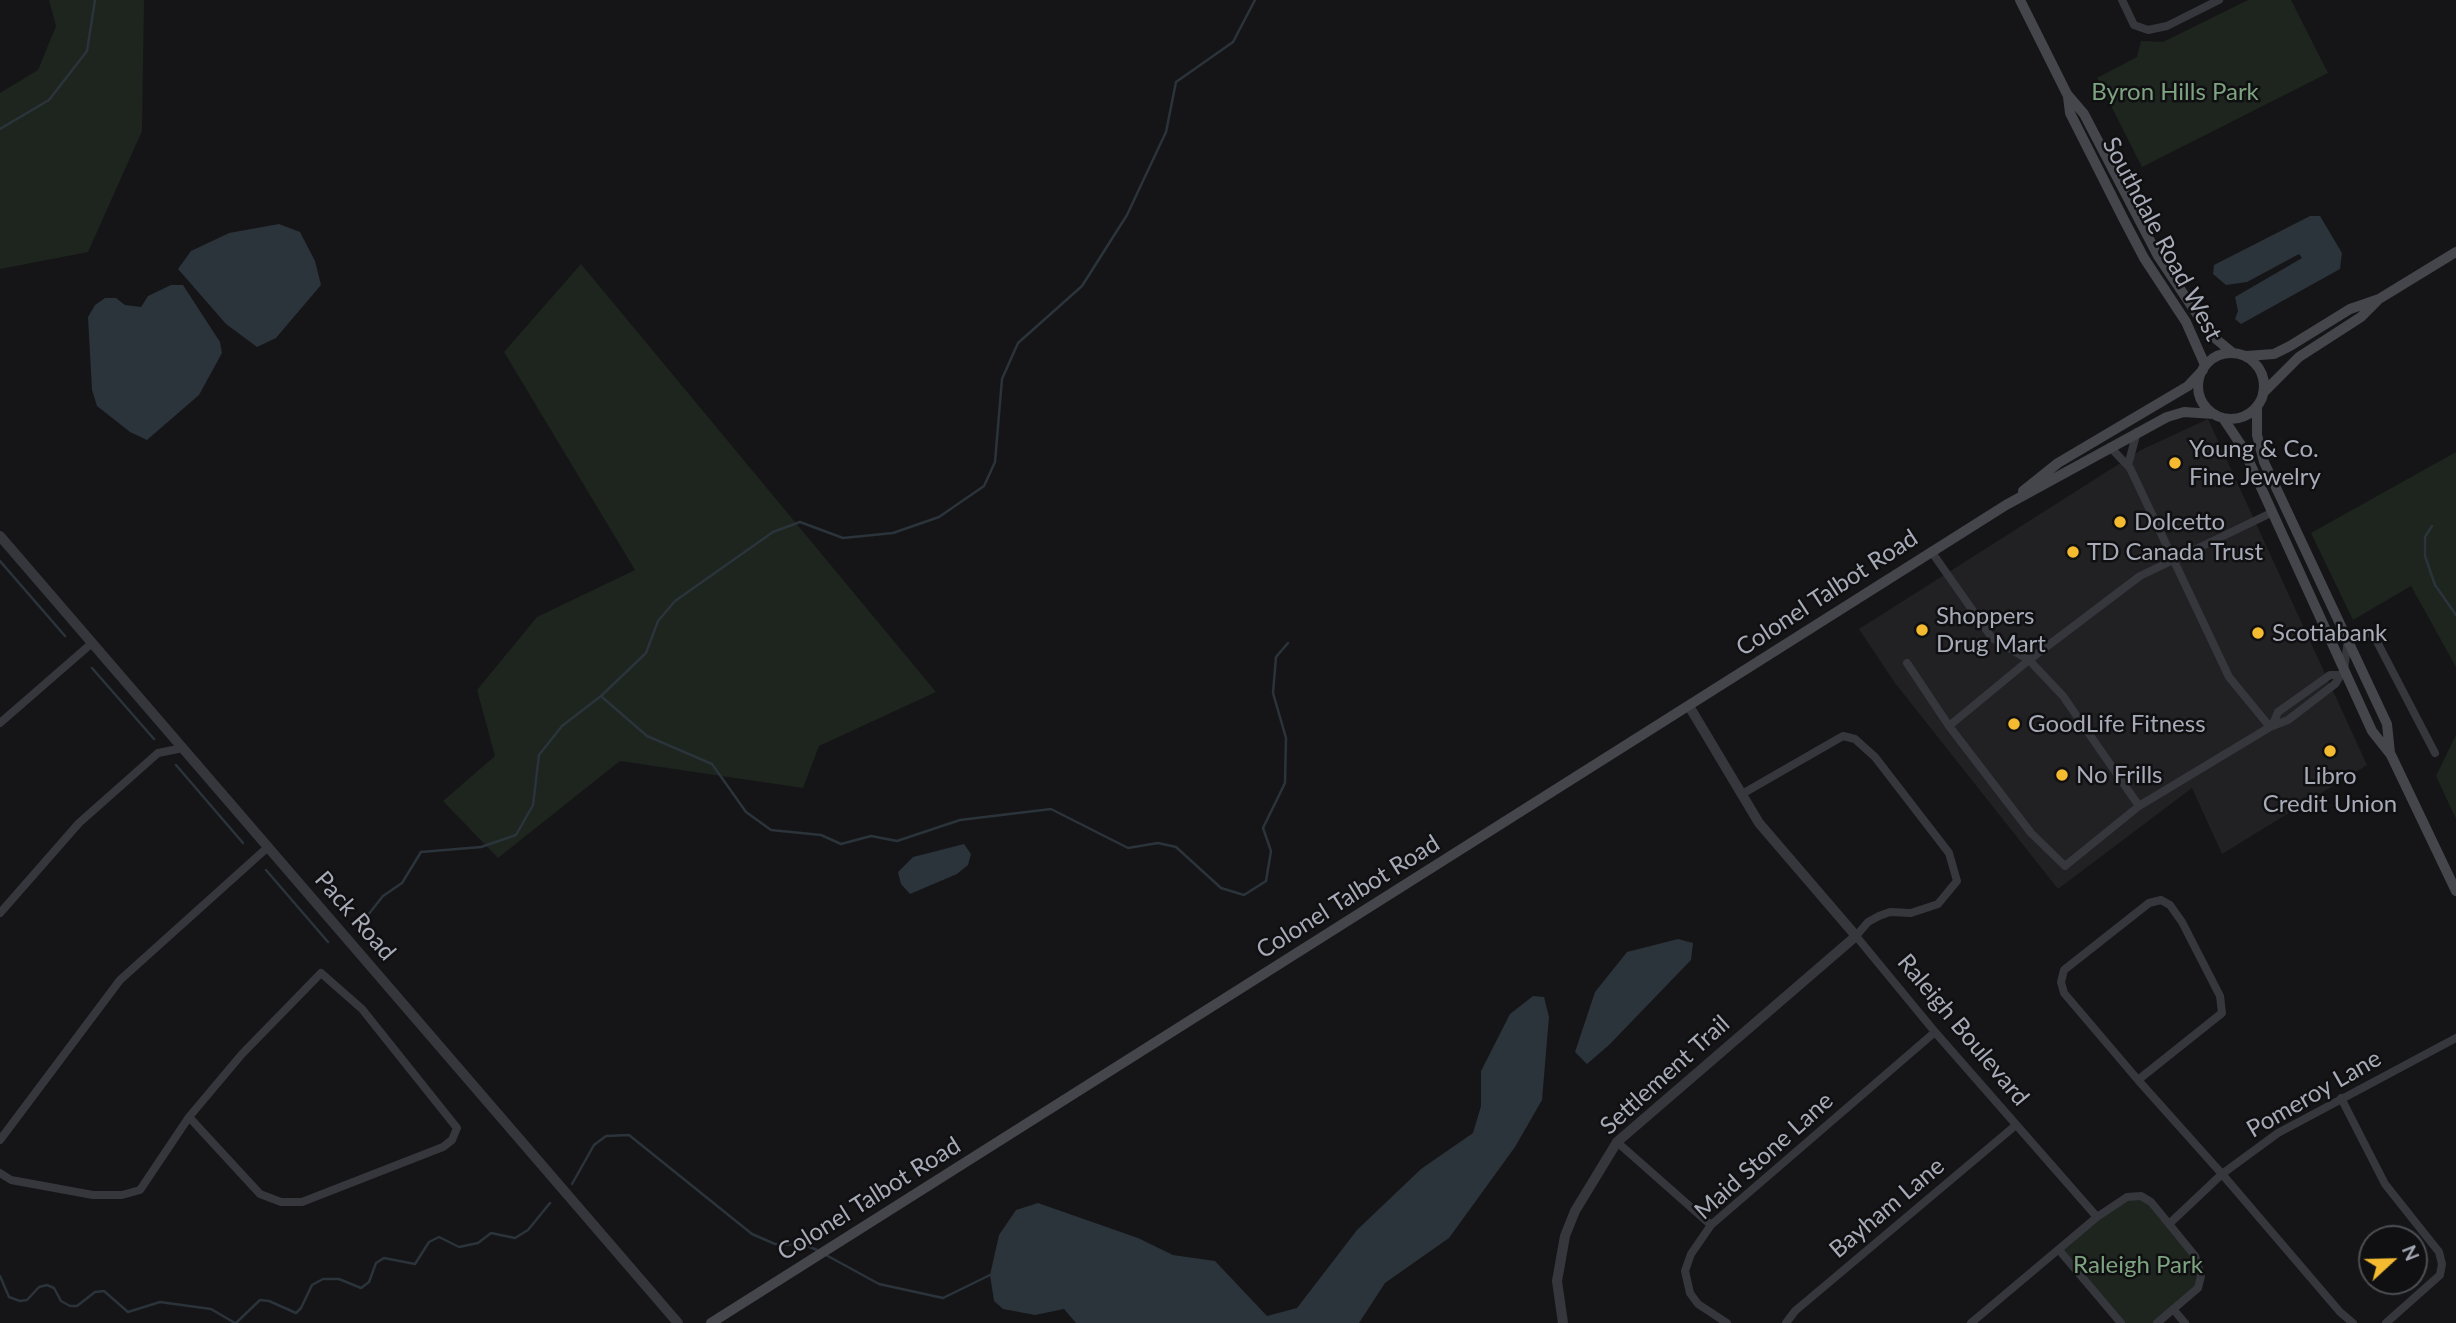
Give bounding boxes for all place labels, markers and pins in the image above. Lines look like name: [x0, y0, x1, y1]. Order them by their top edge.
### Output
place label: Young & Co. Fine Jewelry: [2189, 435, 2321, 491]
marker: Young & Co. Fine Jewelry: [2167, 455, 2183, 471]
place label: Dolcetto: [2134, 508, 2225, 536]
marker: Dolcetto: [2112, 514, 2128, 530]
place label: TD Canada Trust: [2087, 538, 2263, 566]
marker: TD Canada Trust: [2065, 544, 2081, 560]
place label: Shoppers Drug Mart: [1936, 602, 2046, 658]
place label: Scotiabank: [2272, 619, 2387, 647]
marker: Shoppers Drug Mart: [1914, 622, 1930, 638]
marker: Scotiabank: [2250, 625, 2266, 641]
place label: GoodLife Fitness: [2028, 710, 2206, 738]
marker: GoodLife Fitness: [2006, 716, 2022, 732]
marker: Libro Credit Union: [2322, 743, 2338, 759]
place label: No Frills: [2076, 761, 2162, 789]
place label: Libro Credit Union: [2263, 762, 2397, 818]
marker: No Frills: [2054, 767, 2070, 783]

